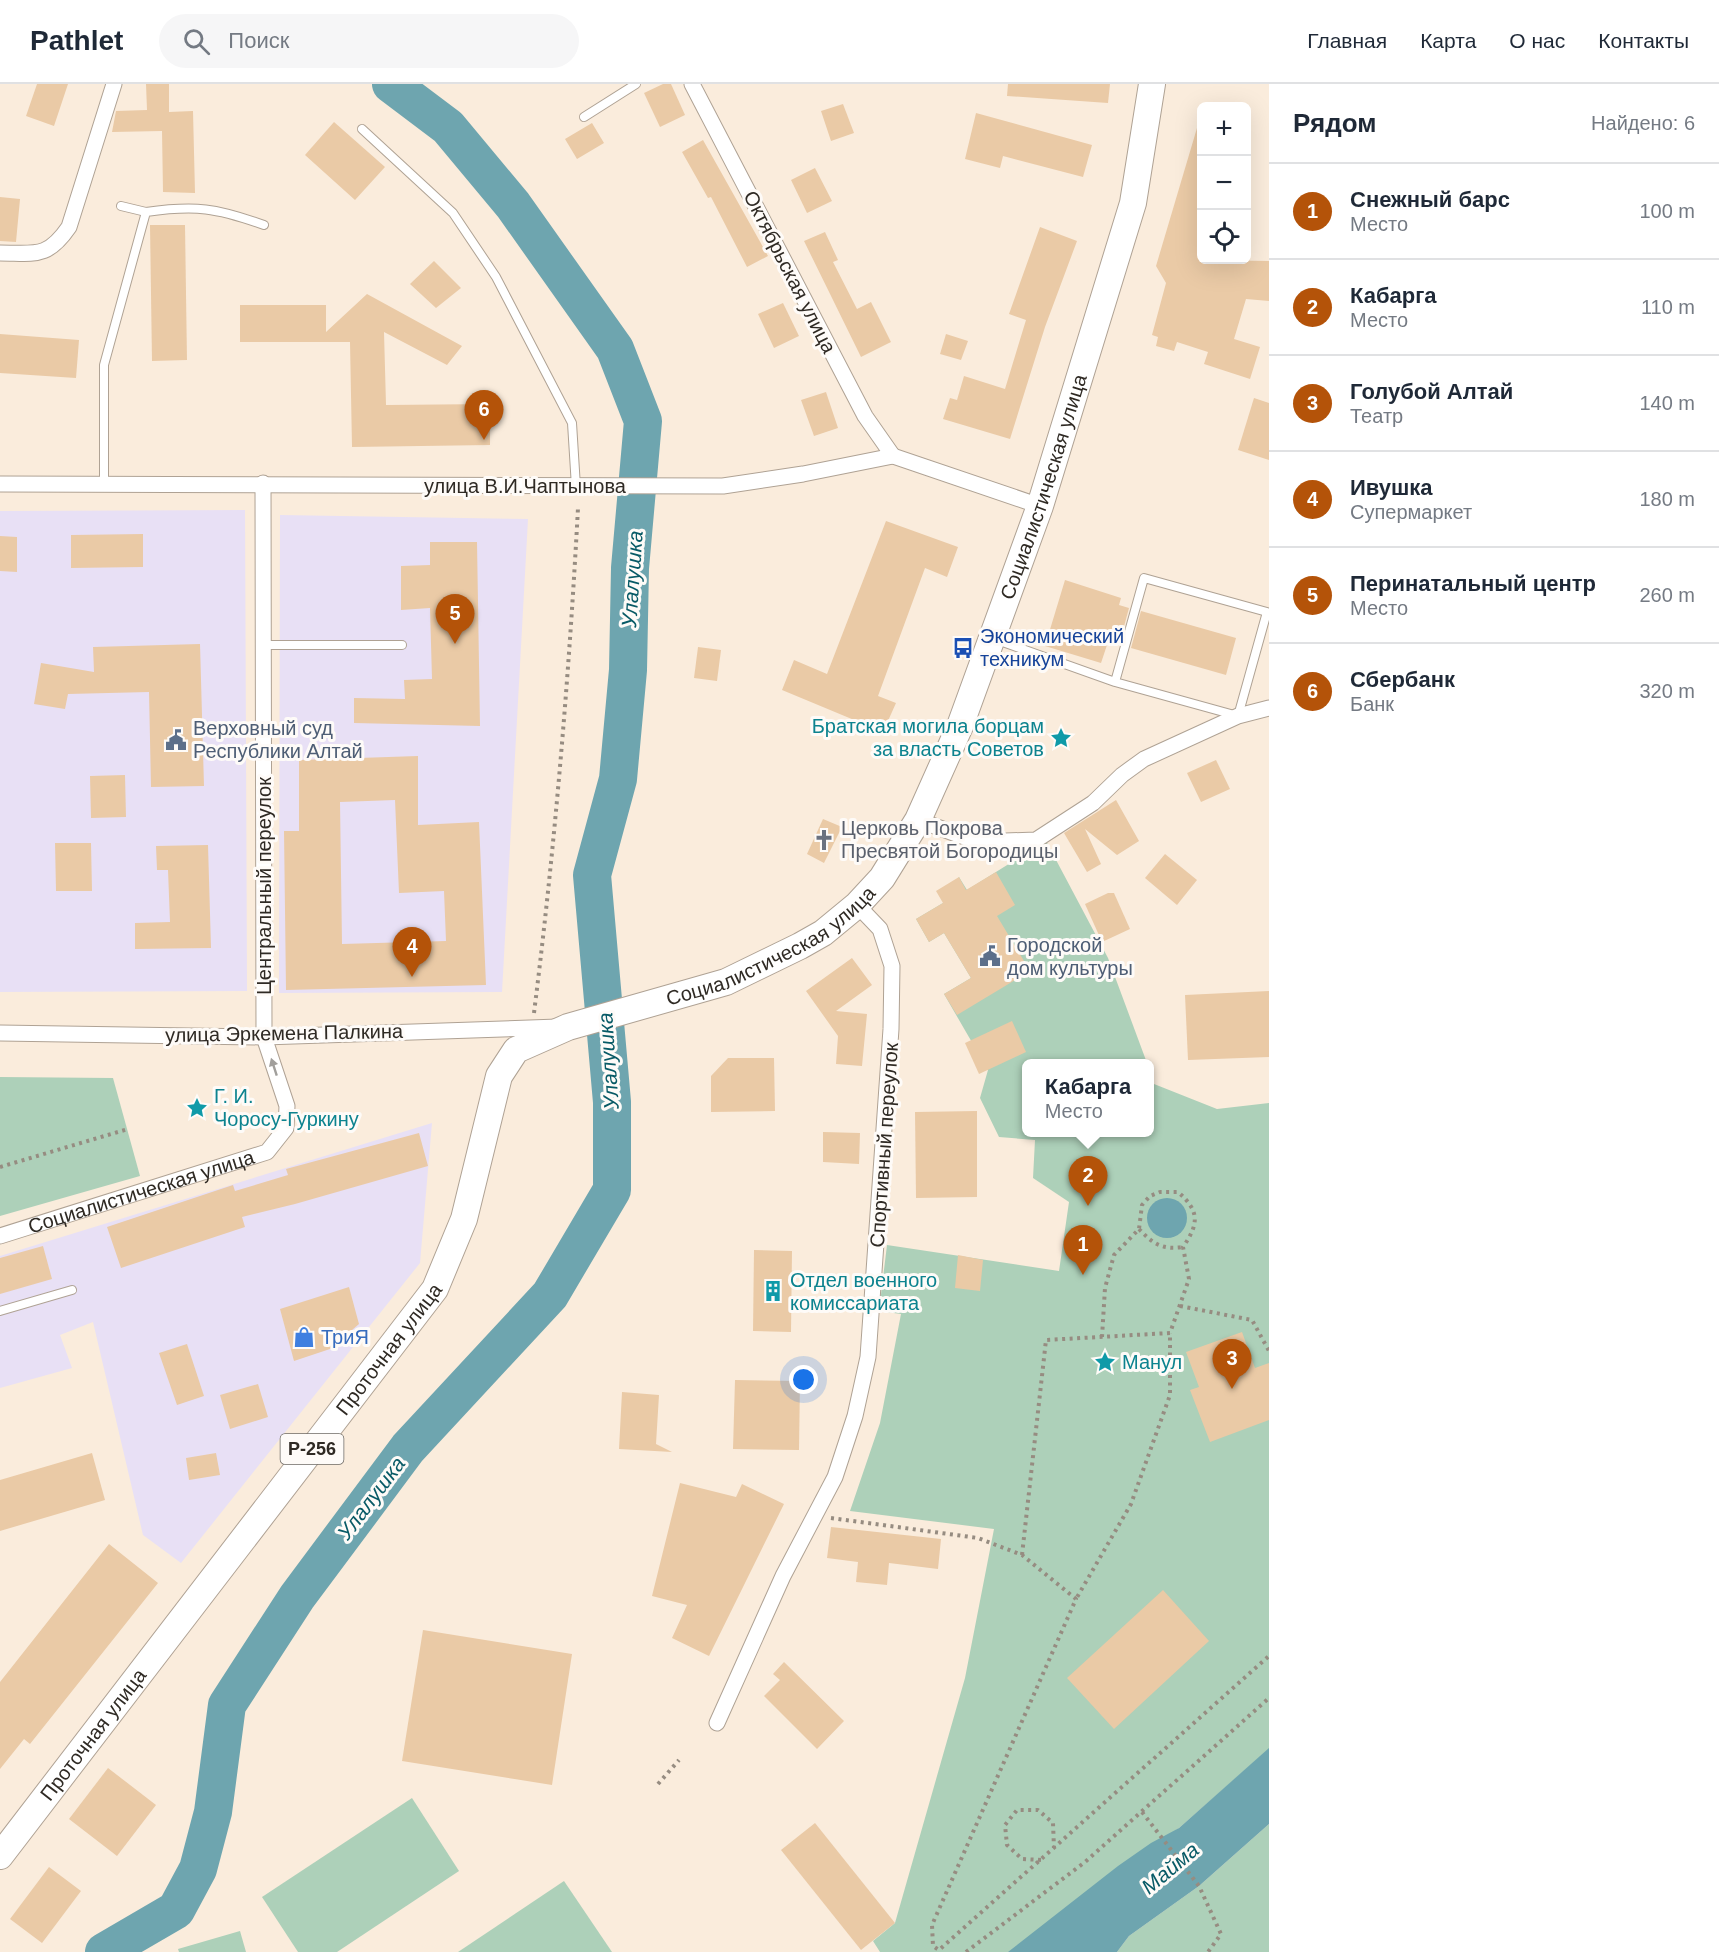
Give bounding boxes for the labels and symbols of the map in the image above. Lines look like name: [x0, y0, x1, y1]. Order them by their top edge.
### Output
street label: Октябрьская улица: [740, 187, 841, 358]
street label: Социалистическая улица: [996, 371, 1091, 602]
pin: 6: [464, 390, 504, 440]
street label: улица В.И.Чаптынова: [424, 475, 627, 497]
water label: Улалушка: [617, 530, 647, 629]
pin: 5: [436, 594, 474, 644]
place label: Экономический техникум: [980, 625, 1124, 670]
bus stop icon: Экономический техникум: [951, 636, 975, 660]
place label: Братская могила борцам за власть Советов: [812, 715, 1044, 760]
place label: Верховный суд Республики Алтай: [193, 717, 363, 762]
place icon: Братская могила борцам за власть Советов: [1049, 726, 1073, 750]
public building icon: Верховный суд Республики Алтай: [164, 728, 188, 752]
street label: Центральный переулок: [253, 777, 275, 995]
place label: Церковь Покрова Пресвятой Богородицы: [841, 817, 1058, 862]
church icon: Церковь Покрова Пресвятой Богородицы: [812, 828, 836, 852]
street label: Социалистическая улица: [664, 881, 880, 1009]
pin: 4: [392, 928, 432, 977]
place label: Городской дом культуры: [1007, 934, 1133, 979]
public building icon: Городской дом культуры: [978, 944, 1002, 968]
water label: Улалушка: [593, 1012, 623, 1111]
street label: улица Эркемена Палкина: [165, 1020, 404, 1046]
street label: Спортивный переулок: [866, 1041, 902, 1248]
one-way arrow: [269, 1058, 278, 1076]
place label: Г. И. Чоросу-Гуркину: [214, 1085, 359, 1130]
place icon: Г. И. Чоросу-Гуркину: [185, 1096, 209, 1120]
street label: Социалистическая улица: [25, 1145, 258, 1237]
pin: 2: [1068, 1156, 1108, 1206]
pin: 1: [1064, 1226, 1102, 1275]
place label: Отдел военного комиссариата: [790, 1269, 937, 1314]
street label: Проточная улица: [332, 1278, 447, 1419]
building icon: Отдел военного комиссариата: [761, 1279, 785, 1303]
shop icon: ТриЯ: [292, 1325, 316, 1349]
place label: ТриЯ: [321, 1326, 369, 1348]
pin: 3: [1212, 1340, 1252, 1389]
place icon: Манул: [1093, 1350, 1117, 1374]
place label: Манул: [1122, 1351, 1182, 1373]
your location: [789, 1365, 818, 1394]
road number: Р-256: [280, 1434, 344, 1464]
water label: Улалушка: [332, 1452, 409, 1545]
street label: Проточная улица: [36, 1664, 151, 1805]
water label: Майма: [1137, 1838, 1203, 1898]

